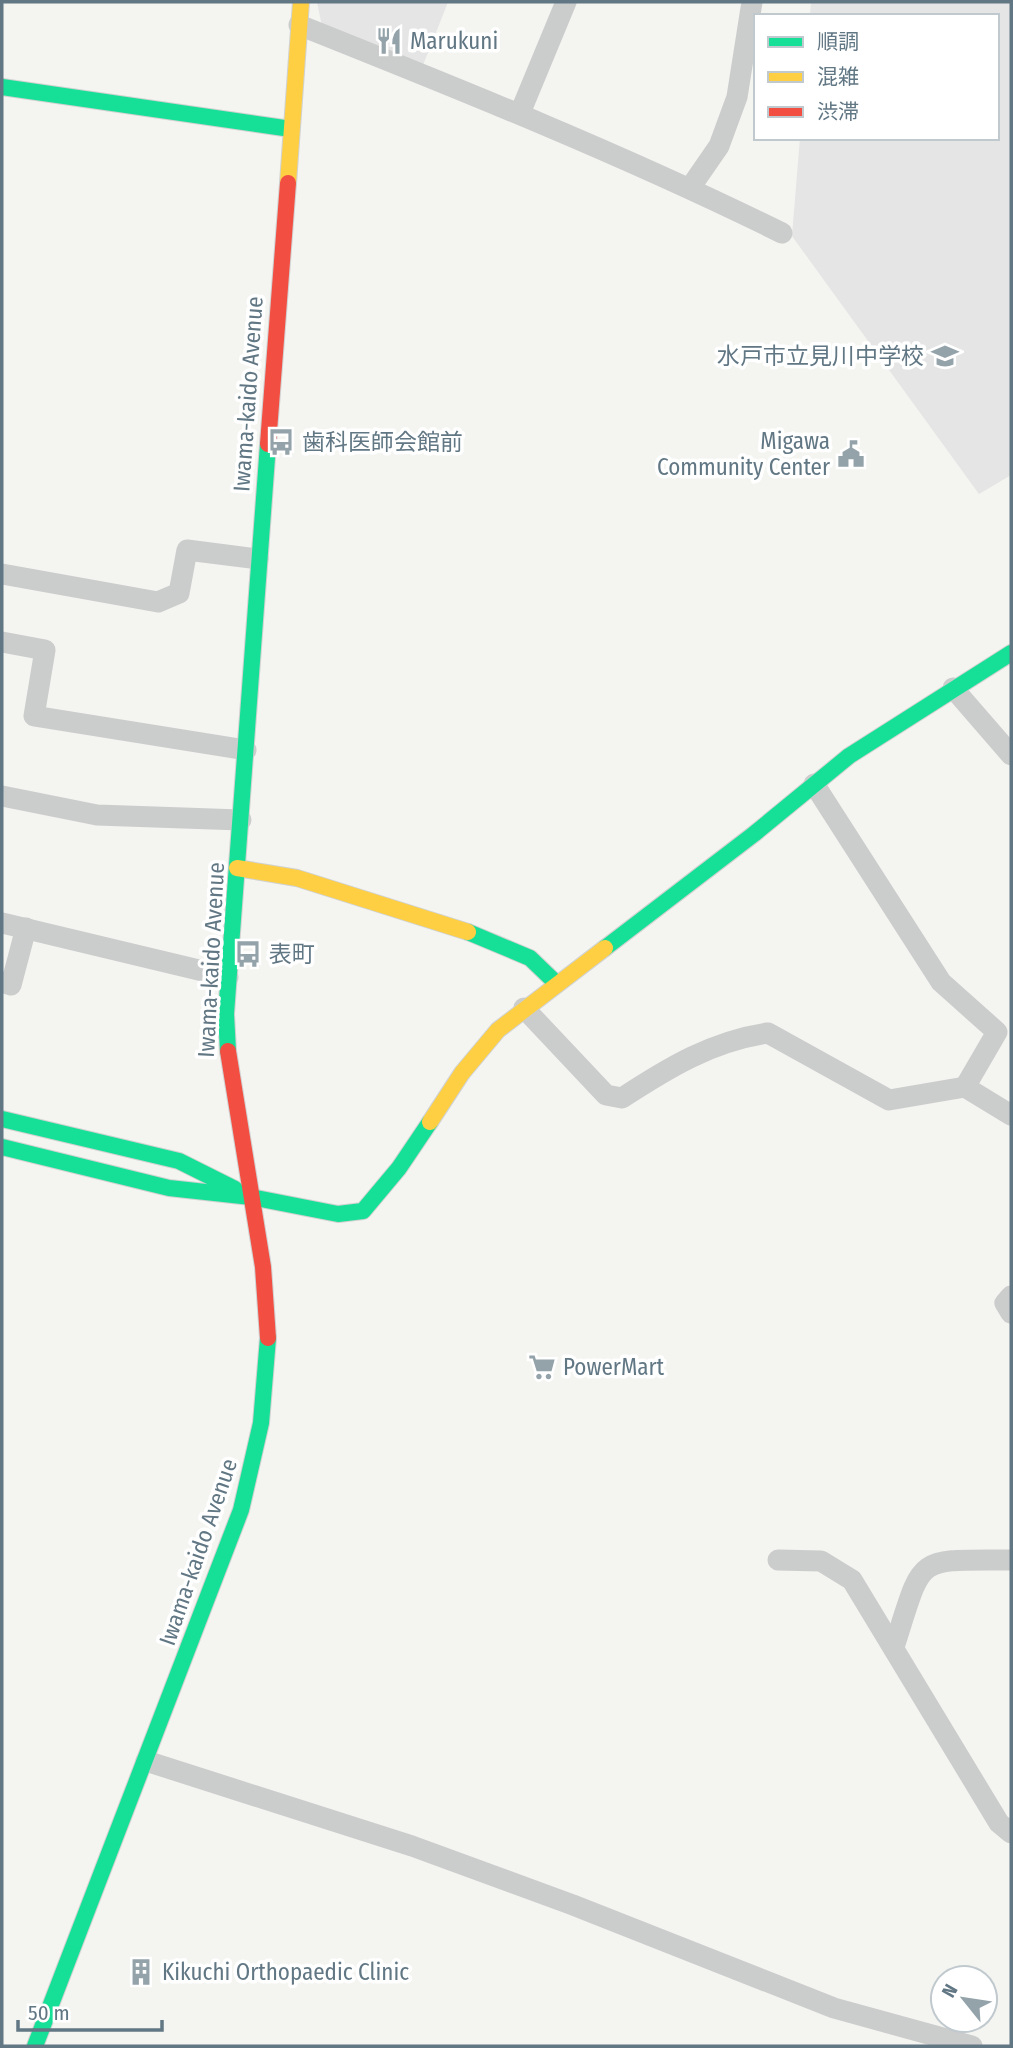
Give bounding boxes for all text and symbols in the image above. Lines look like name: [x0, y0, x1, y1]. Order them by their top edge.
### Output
legend: [754, 14, 999, 140]
restaurant icon: Marukuni: [374, 26, 404, 56]
place label: Marukuni: [410, 27, 498, 55]
text: 順調: [817, 29, 859, 55]
text: 混雑: [817, 64, 859, 90]
text: 渋滞: [817, 99, 859, 125]
street label: Iwama-kaido Avenue: [227, 295, 269, 493]
school or university icon: 水戸市立見川中学校: [930, 341, 960, 371]
place label: 水戸市立見川中学校: [717, 342, 924, 370]
bus stop icon: 歯科医師会館前: [266, 427, 296, 457]
place label: Migawa Community Center: [657, 427, 830, 481]
place label: 歯科医師会館前: [302, 428, 463, 456]
public building icon: Migawa Community Center: [836, 439, 866, 469]
street label: Iwama-kaido Avenue: [192, 862, 230, 1058]
bus stop icon: 表町: [233, 939, 263, 969]
place label: 表町: [269, 940, 315, 968]
supermarket icon: PowerMart: [527, 1352, 557, 1382]
place label: PowerMart: [563, 1353, 665, 1381]
street label: Iwama-kaido Avenue: [153, 1455, 243, 1649]
building icon: Kikuchi Orthopaedic Clinic: [126, 1957, 156, 1987]
place label: Kikuchi Orthopaedic Clinic: [162, 1958, 409, 1986]
north arrow: [929, 1964, 999, 2034]
text: N: [937, 1980, 963, 2001]
scale bar: [18, 1988, 161, 2032]
text: 50 m: [28, 2000, 70, 2026]

